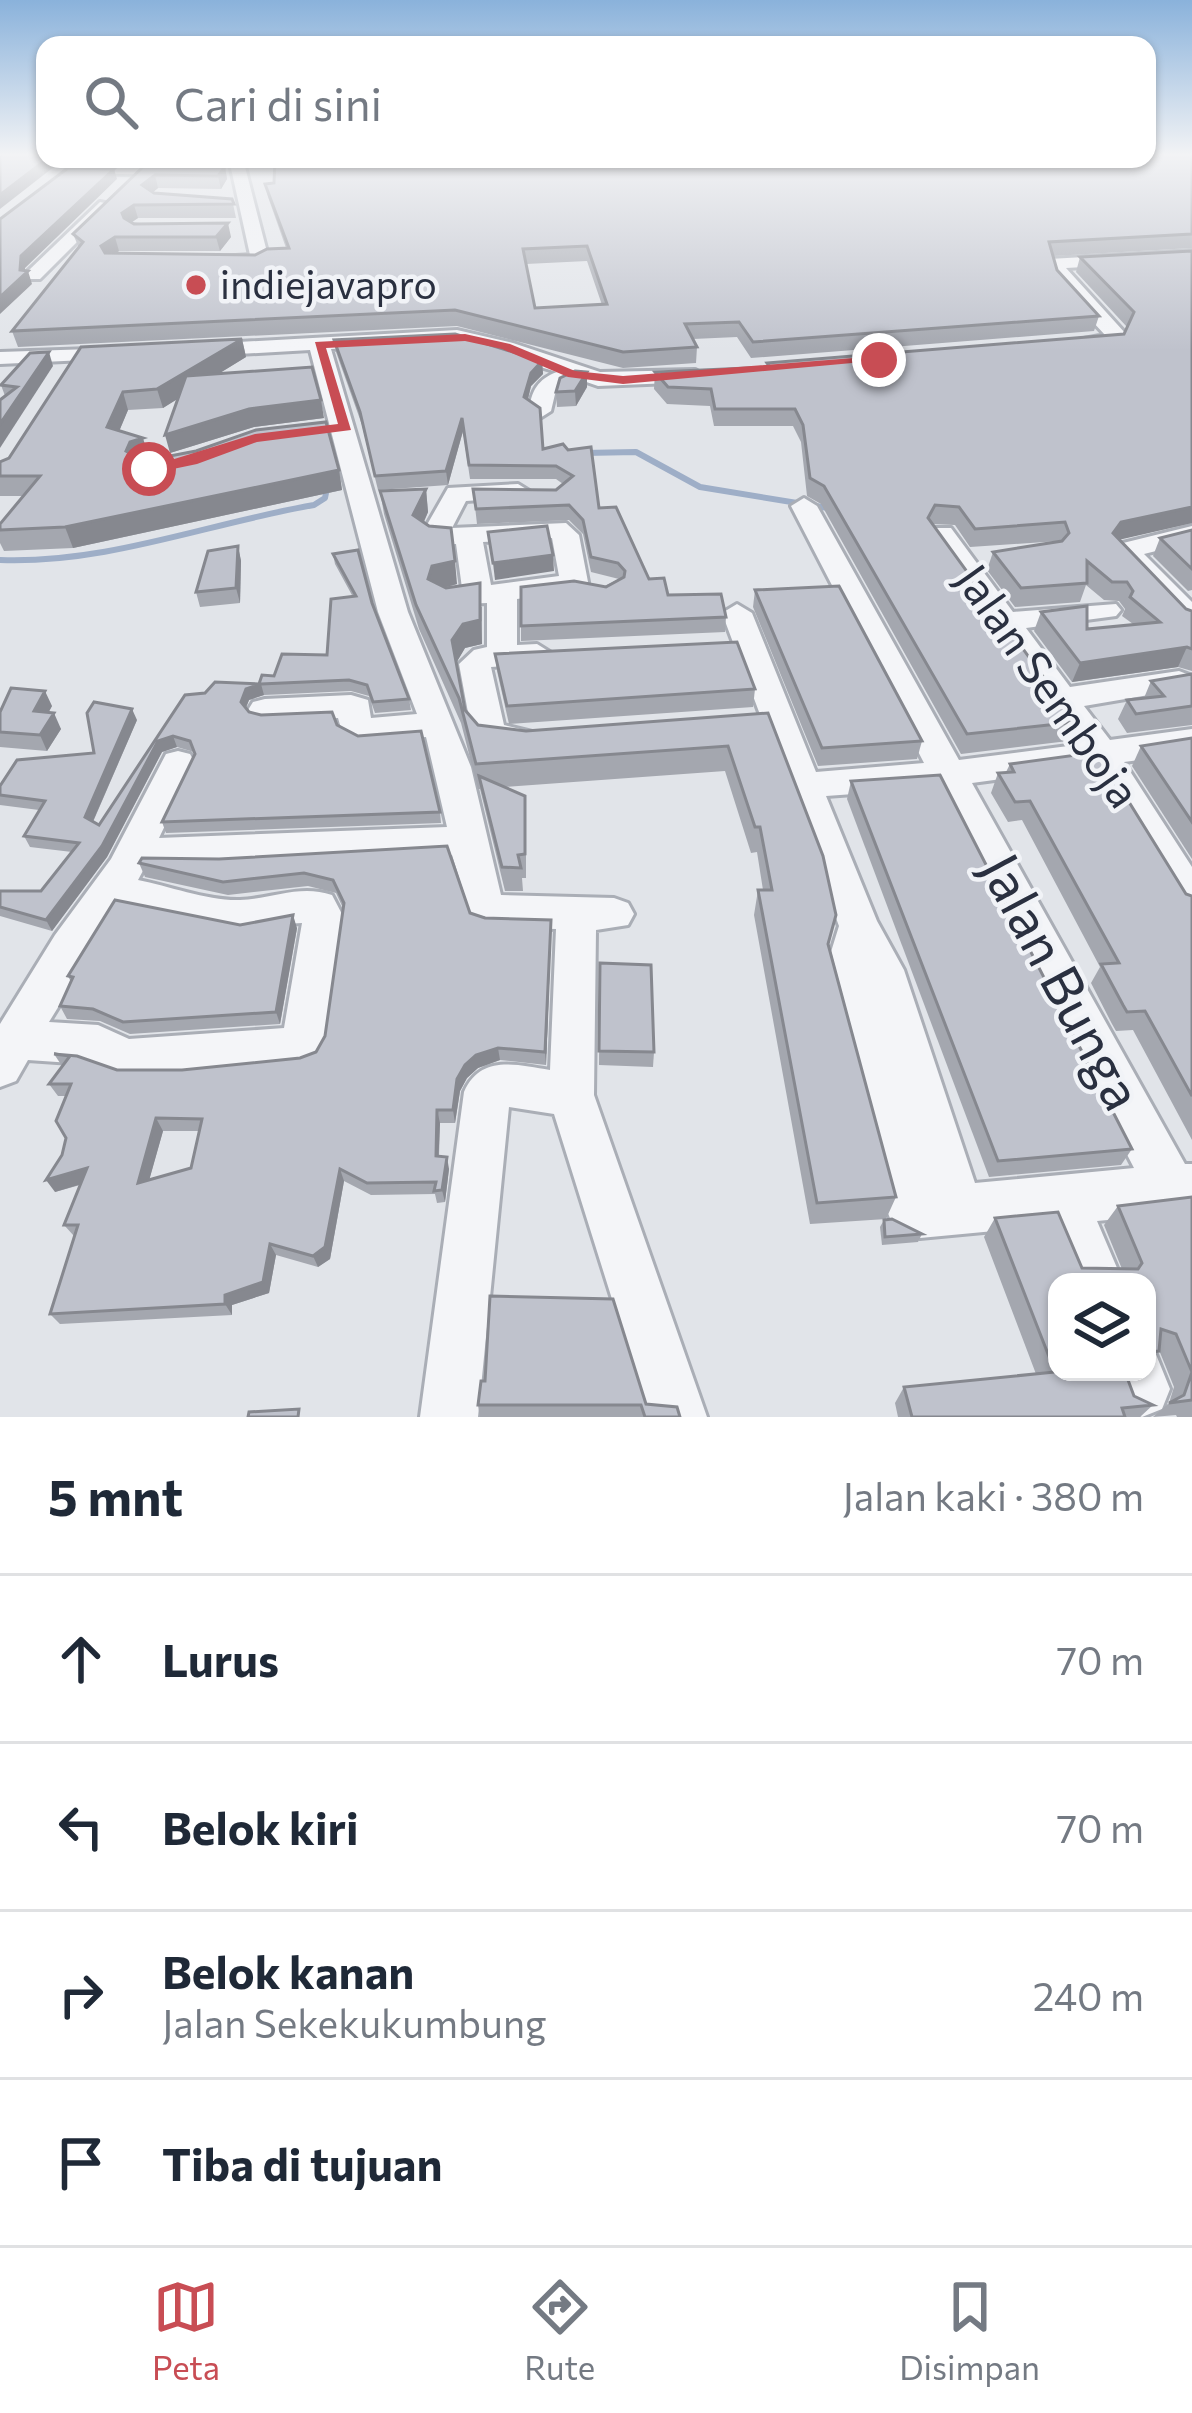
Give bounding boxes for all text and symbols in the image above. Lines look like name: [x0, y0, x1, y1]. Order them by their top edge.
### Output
search box: [36, 36, 1156, 168]
icon: search: [78, 69, 144, 135]
text: Cari di sini: [174, 75, 382, 130]
place label: indiejavapro: [220, 259, 437, 307]
marker: indiejavapro: [183, 272, 209, 298]
route end: [852, 333, 906, 387]
route start: [122, 442, 176, 496]
street label: Jalan Semboja: [946, 553, 1154, 817]
street label: Jalan Bunga: [969, 841, 1159, 1120]
map controls: [1048, 1273, 1156, 1381]
button: layers: [1048, 1273, 1156, 1381]
text: 5 mnt: [48, 1464, 183, 1527]
text: Jalan kaki · 380 m: [842, 1471, 1144, 1519]
icon: ahead: [48, 1626, 114, 1692]
text: Lurus: [162, 1631, 279, 1686]
text: 70 m: [1057, 1635, 1144, 1683]
icon: left: [48, 1794, 114, 1860]
text: Belok kiri: [162, 1799, 359, 1854]
text: 70 m: [1057, 1803, 1144, 1851]
text: Belok kanan: [162, 1943, 414, 1998]
icon: right: [48, 1962, 114, 2028]
text: 240 m: [1033, 1971, 1144, 2019]
text: Jalan Sekekukumbung: [162, 1998, 546, 2046]
icon: arrive: [48, 2130, 114, 2196]
text: Tiba di tujuan: [162, 2135, 443, 2190]
tab: Peta: [152, 2274, 220, 2387]
tab: Rute: [524, 2274, 595, 2387]
tab: Disimpan: [899, 2274, 1040, 2387]

